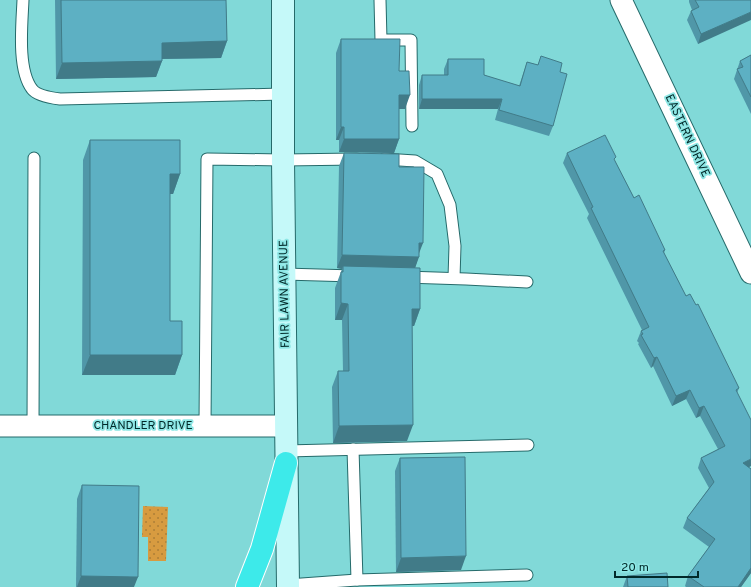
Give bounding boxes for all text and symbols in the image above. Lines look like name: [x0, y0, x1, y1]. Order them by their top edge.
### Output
street label: EASTERN DRIVE: [661, 92, 713, 180]
street label: FAIR LAWN AVENUE: [276, 240, 294, 348]
street label: CHANDLER DRIVE: [93, 418, 193, 434]
scale bar: [615, 553, 698, 579]
text: 20 m: [621, 560, 649, 576]

